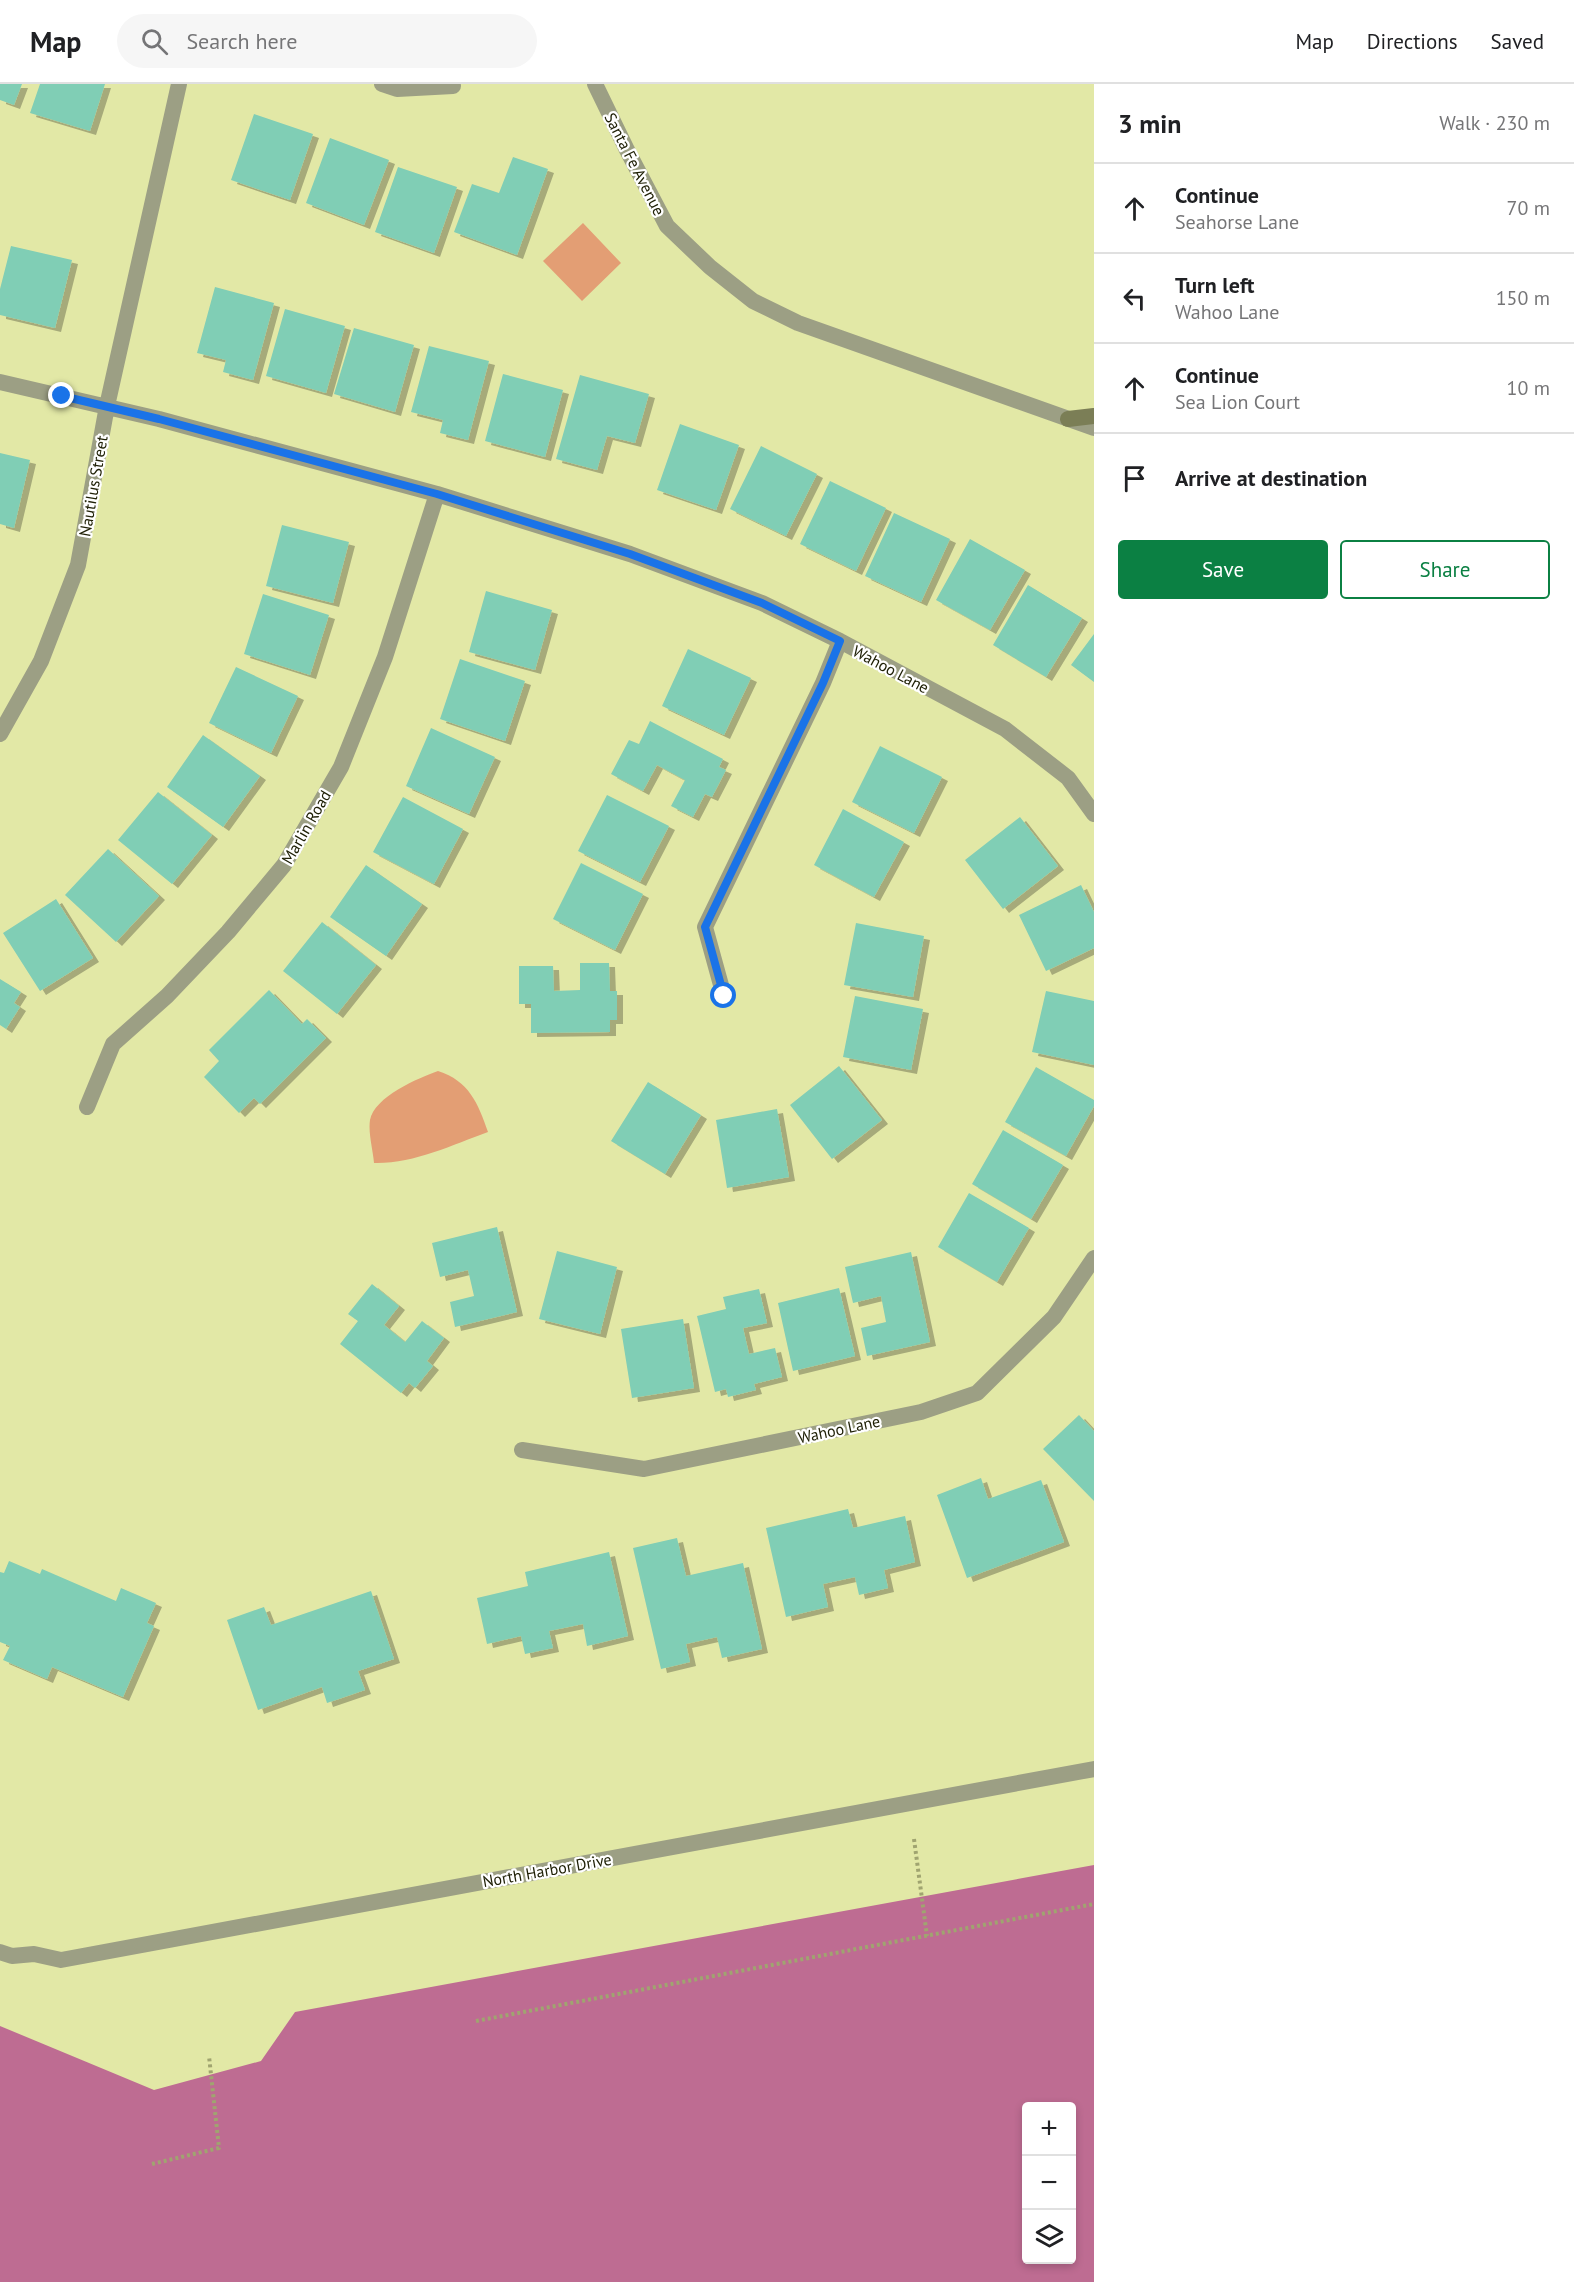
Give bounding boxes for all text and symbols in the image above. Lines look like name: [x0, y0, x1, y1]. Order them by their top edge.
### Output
search box: [117, 14, 537, 68]
text: Map: [30, 23, 81, 60]
icon: search: [138, 25, 171, 58]
text: Search here: [186, 27, 297, 55]
text: Map: [1295, 28, 1334, 55]
text: Directions: [1367, 28, 1458, 55]
text: Saved: [1491, 28, 1544, 55]
text: 3 min: [1118, 107, 1181, 140]
street label: Santa Fe Avenue: [600, 109, 670, 219]
text: Walk · 230 m: [1439, 110, 1550, 136]
text: Continue: [1175, 181, 1259, 209]
icon: ahead: [1118, 192, 1151, 225]
text: 70 m: [1507, 195, 1550, 221]
text: Seahorse Lane: [1175, 209, 1299, 235]
text: Turn left: [1175, 271, 1255, 299]
icon: left: [1118, 282, 1151, 315]
text: 150 m: [1496, 285, 1550, 311]
text: Wahoo Lane: [1175, 299, 1279, 325]
text: Continue: [1175, 361, 1259, 389]
icon: ahead: [1118, 372, 1151, 405]
text: 10 m: [1507, 375, 1550, 401]
route end: [48, 382, 74, 408]
text: Sea Lion Court: [1175, 389, 1300, 415]
street label: Nautilus Street: [74, 433, 112, 538]
icon: arrive: [1118, 462, 1151, 495]
text: Arrive at destination: [1175, 464, 1367, 492]
button: Save: [1118, 540, 1328, 599]
button: Share: [1340, 540, 1550, 599]
street label: Wahoo Lane: [849, 641, 933, 697]
street label: Marlin Road: [277, 787, 335, 867]
route start: [710, 982, 736, 1008]
street label: Wahoo Lane: [796, 1411, 882, 1447]
street label: North Harbor Drive: [481, 1849, 613, 1891]
map controls: [1022, 2102, 1076, 2264]
button: +: [1022, 2102, 1076, 2156]
button: −: [1022, 2156, 1076, 2210]
button: layers: [1022, 2210, 1076, 2264]

